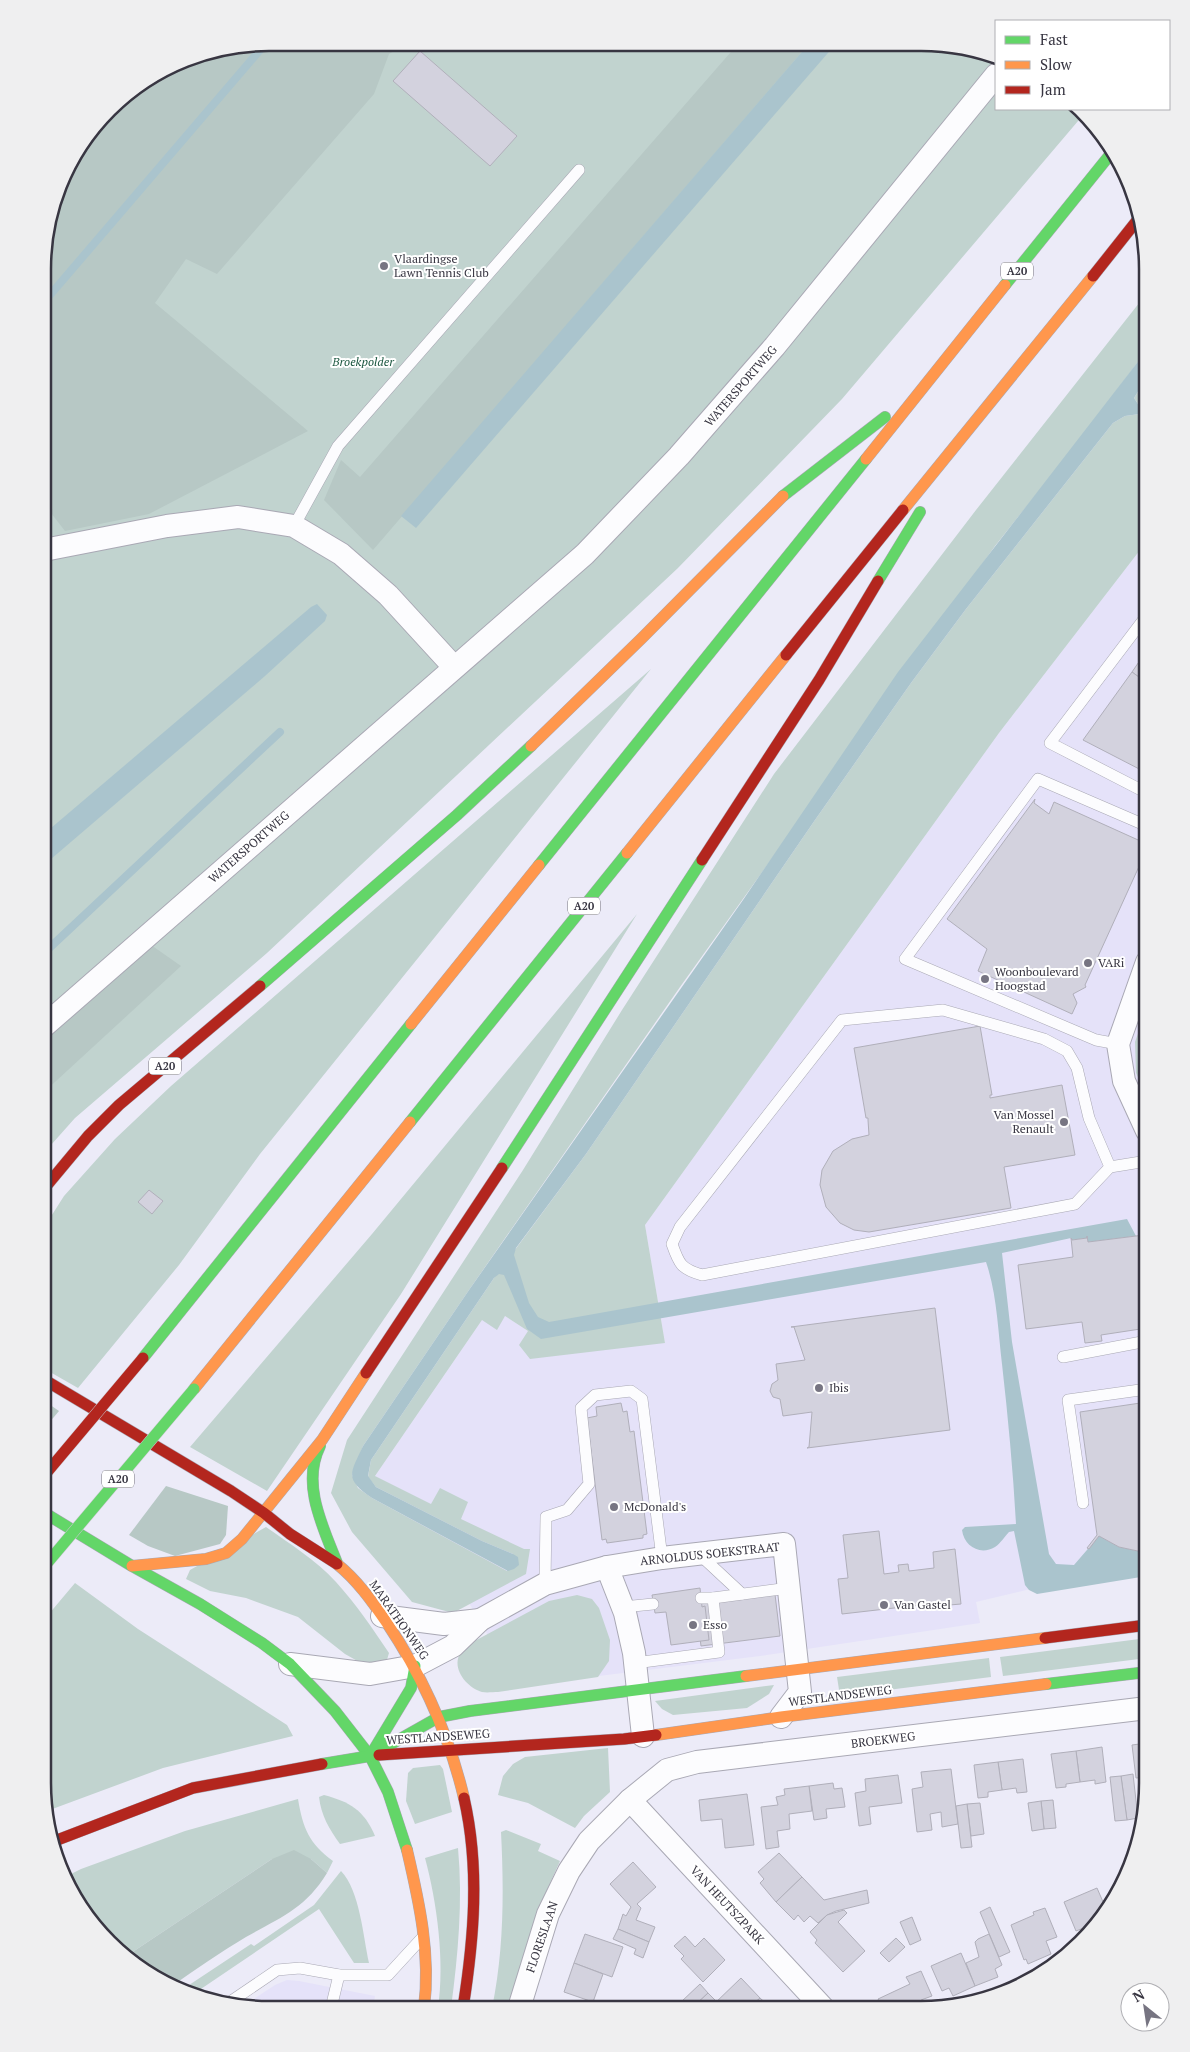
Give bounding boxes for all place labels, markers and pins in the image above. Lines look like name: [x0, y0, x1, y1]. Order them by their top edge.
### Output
place label: Vlaardingse Lawn Tennis Club: [394, 251, 489, 280]
marker: Vlaardingse Lawn Tennis Club: [378, 260, 390, 272]
place label: VARi: [1098, 955, 1125, 970]
marker: VARi: [1082, 957, 1094, 969]
place label: Woonboulevard Hoogstad: [995, 964, 1079, 993]
marker: Woonboulevard Hoogstad: [979, 973, 991, 985]
place label: Van Mossel Renault: [994, 1107, 1055, 1136]
marker: Van Mossel Renault: [1058, 1116, 1070, 1128]
place label: Ibis: [829, 1380, 849, 1395]
marker: Ibis: [813, 1382, 825, 1394]
place label: McDonald's: [624, 1499, 686, 1514]
marker: McDonald's: [608, 1501, 620, 1513]
place label: Van Gastel: [894, 1597, 951, 1612]
marker: Van Gastel: [878, 1599, 890, 1611]
place label: Esso: [703, 1617, 727, 1632]
marker: Esso: [687, 1619, 699, 1631]

